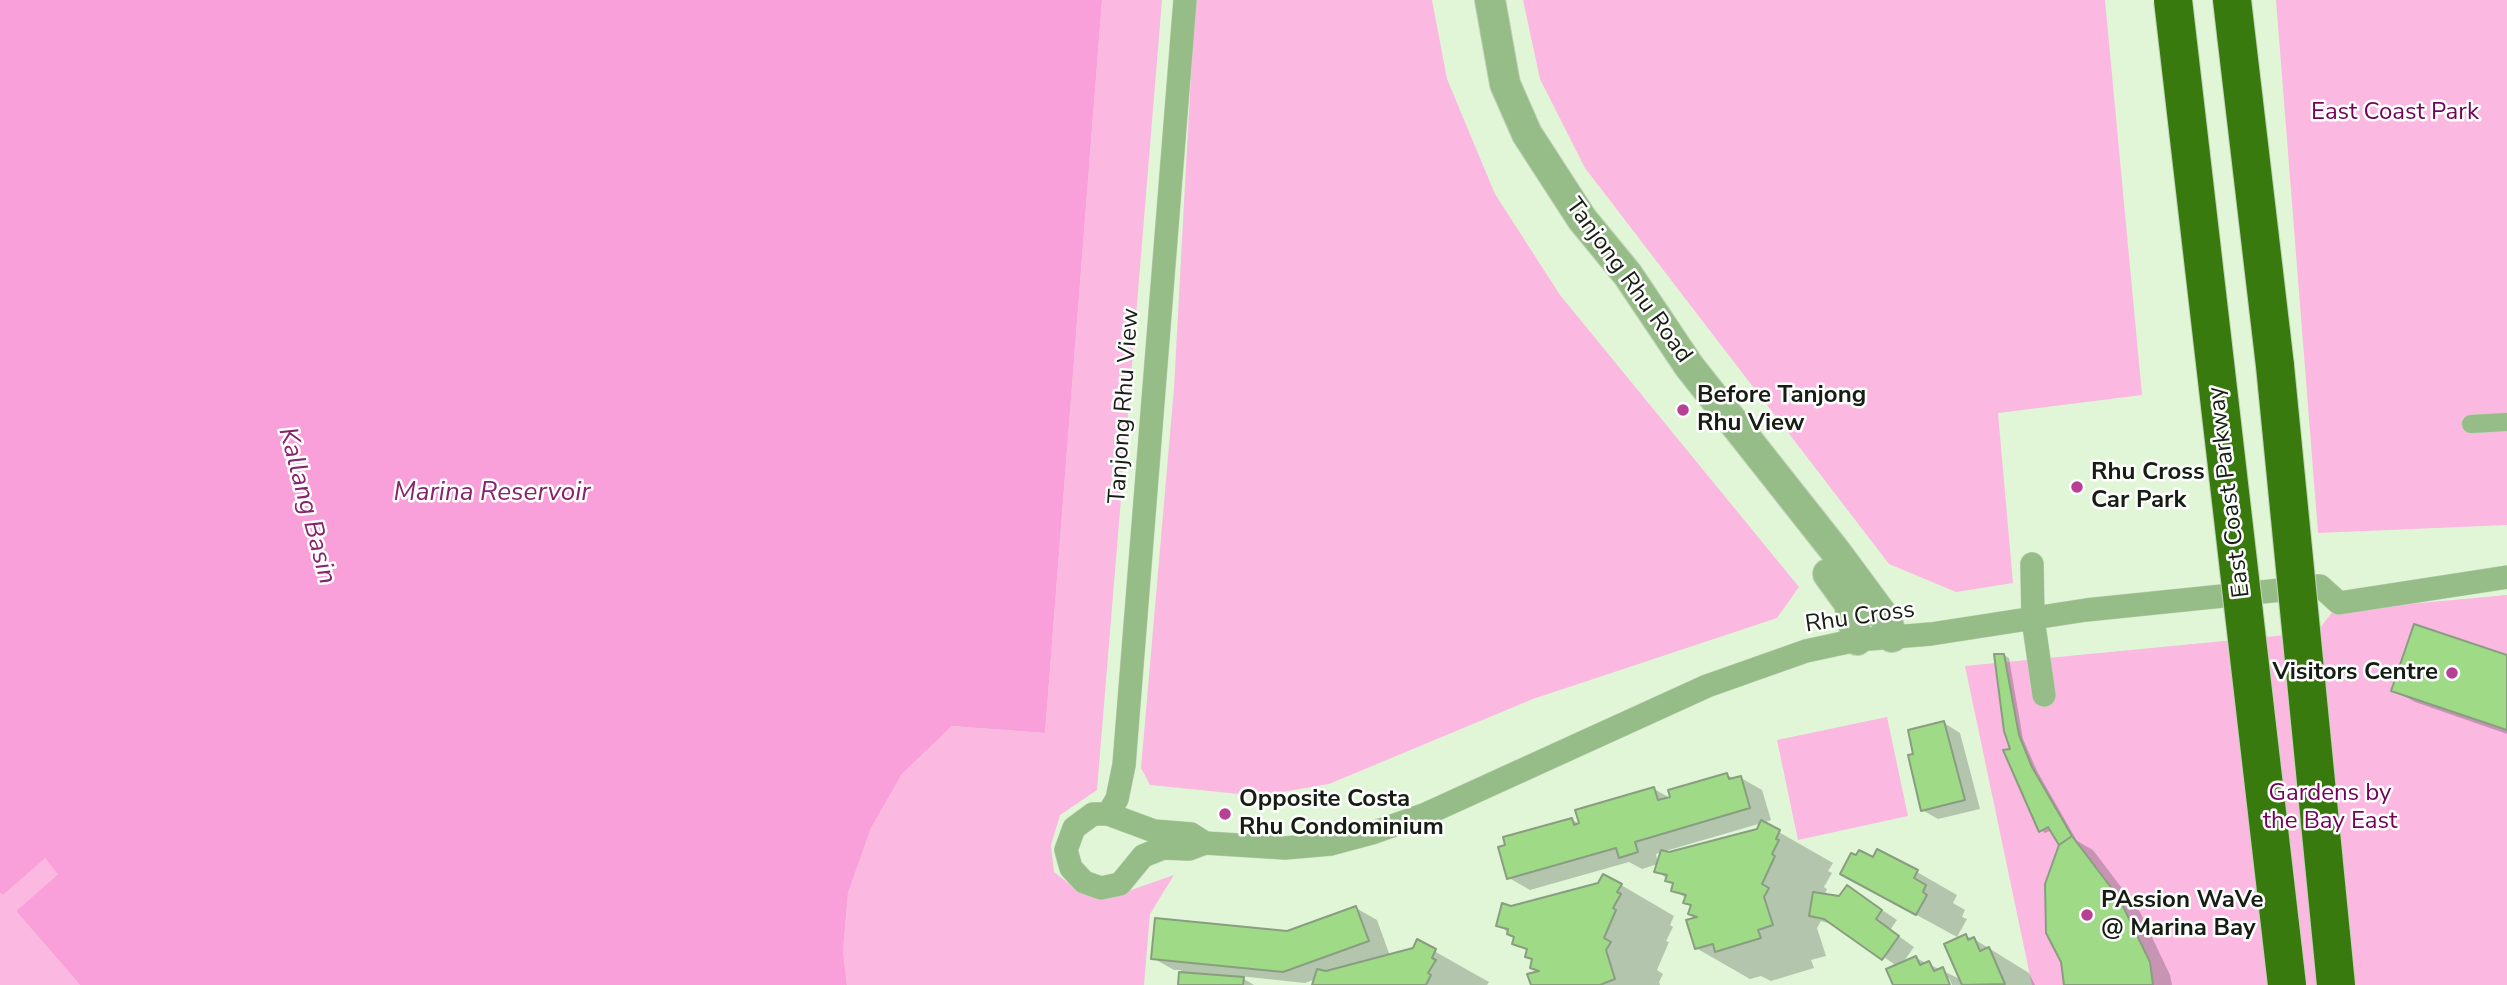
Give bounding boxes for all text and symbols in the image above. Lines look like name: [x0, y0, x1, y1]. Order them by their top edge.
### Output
park label: East Coast Park: [2311, 99, 2479, 127]
street label: Tanjong Rhu Road: [1558, 193, 1698, 369]
street label: Tanjong Rhu View: [1104, 307, 1146, 505]
place label: Before Tanjong Rhu View: [1697, 382, 1866, 438]
street label: East Coast Parkway: [2203, 385, 2257, 599]
marker: Before Tanjong Rhu View: [1675, 402, 1691, 418]
water label: Kallang Basin: [270, 424, 342, 588]
place label: Rhu Cross Car Park: [2091, 459, 2205, 515]
water label: Marina Reservoir: [394, 478, 590, 510]
marker: Rhu Cross Car Park: [2069, 479, 2085, 495]
street label: Rhu Cross: [1803, 596, 1917, 640]
place label: Visitors Centre: [2273, 659, 2438, 687]
marker: Visitors Centre: [2444, 665, 2460, 681]
park label: Gardens by the Bay East: [2263, 780, 2397, 836]
place label: Opposite Costa Rhu Condominium: [1239, 786, 1444, 842]
marker: Opposite Costa Rhu Condominium: [1217, 806, 1233, 822]
place label: PAssion WaVe @ Marina Bay: [2101, 887, 2263, 943]
marker: PAssion WaVe @ Marina Bay: [2079, 907, 2095, 923]

